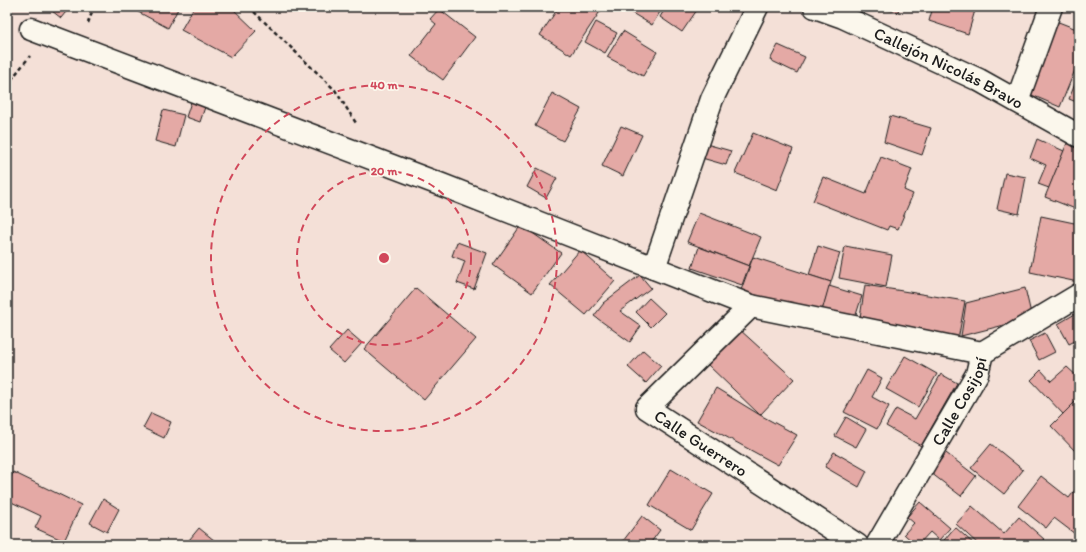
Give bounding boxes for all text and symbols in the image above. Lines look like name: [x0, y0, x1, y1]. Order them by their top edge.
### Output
street label: Callejón Nicolás Bravo: [871, 23, 1027, 113]
text: 40 m: [370, 78, 399, 92]
text: 20 m: [371, 164, 398, 178]
centre of rings: [377, 251, 391, 265]
street label: Calle Cosijopí: [927, 354, 991, 449]
street label: Calle Guerrero: [650, 405, 751, 481]

